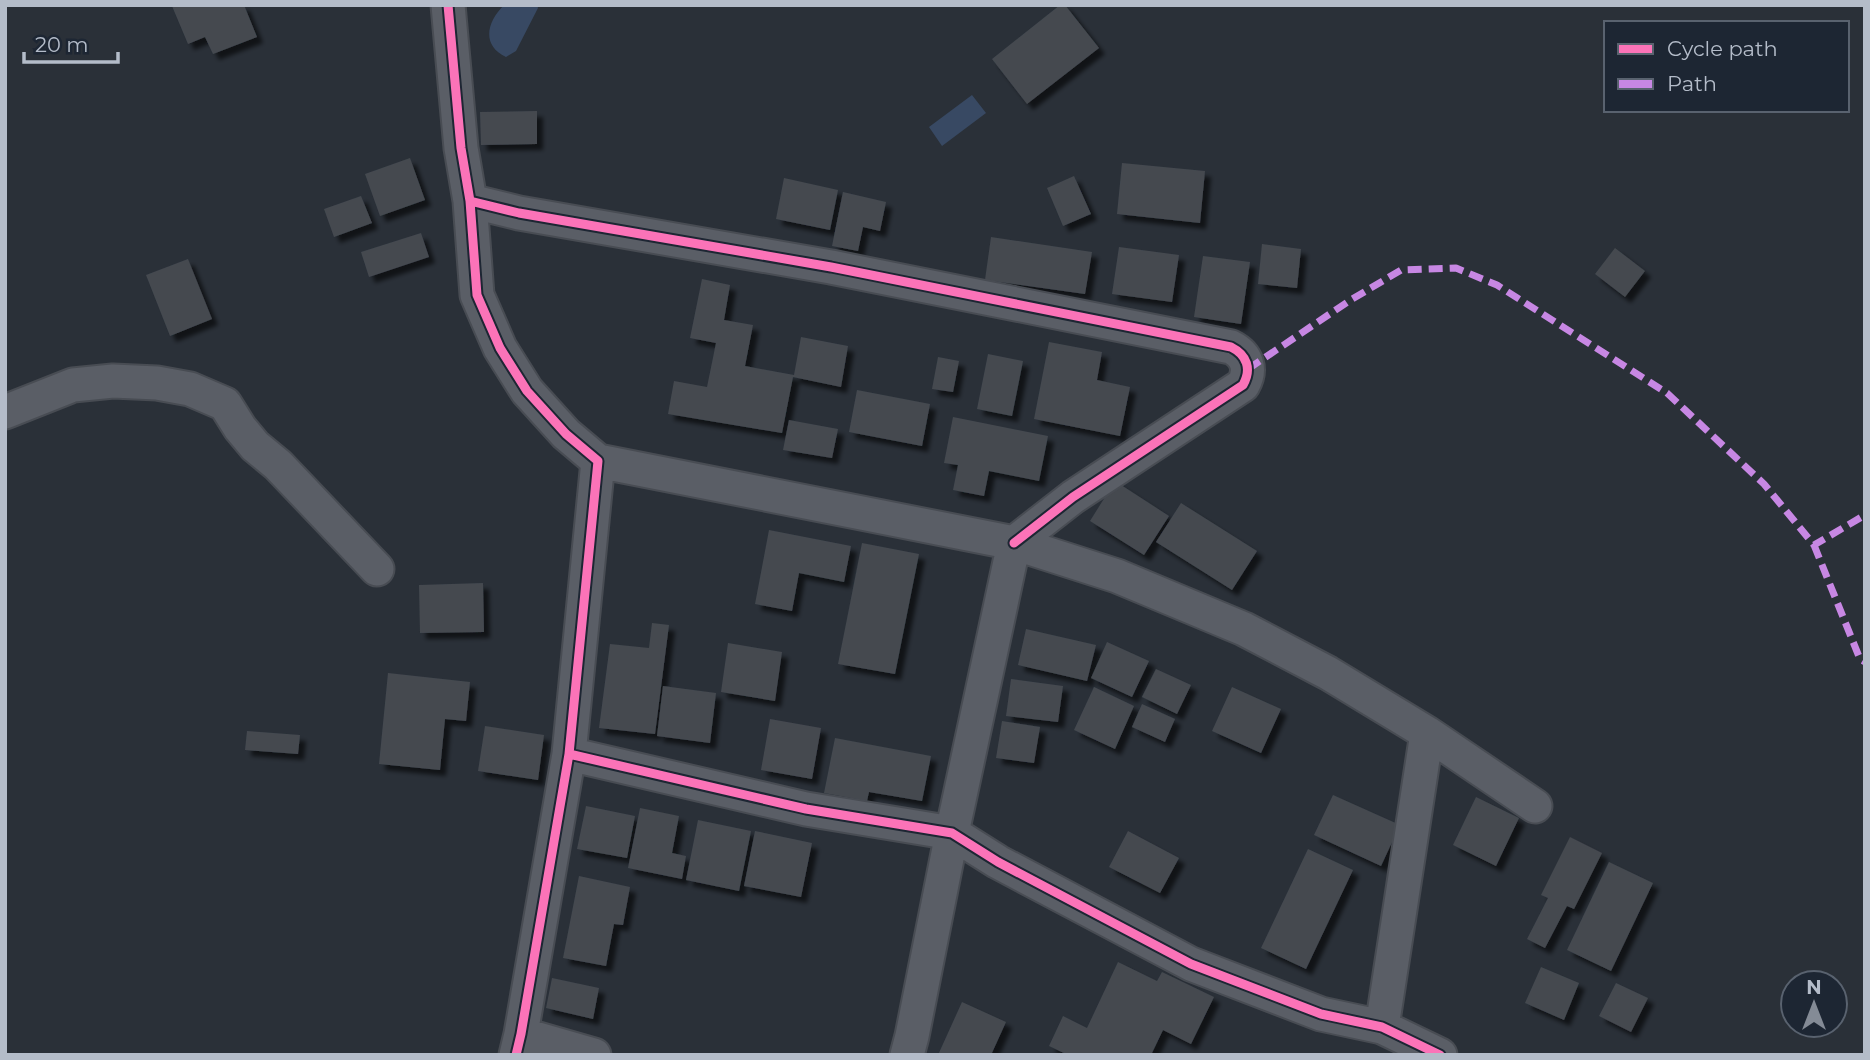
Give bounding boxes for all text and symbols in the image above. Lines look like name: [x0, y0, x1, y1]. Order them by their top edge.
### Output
scale bar: [24, 21, 119, 65]
legend: [1604, 21, 1849, 112]
text: 20 m: [35, 32, 89, 57]
text: Cycle path: [1667, 36, 1778, 61]
text: Path: [1667, 71, 1717, 96]
north arrow: [1779, 969, 1849, 1039]
text: N: [1806, 976, 1822, 999]

